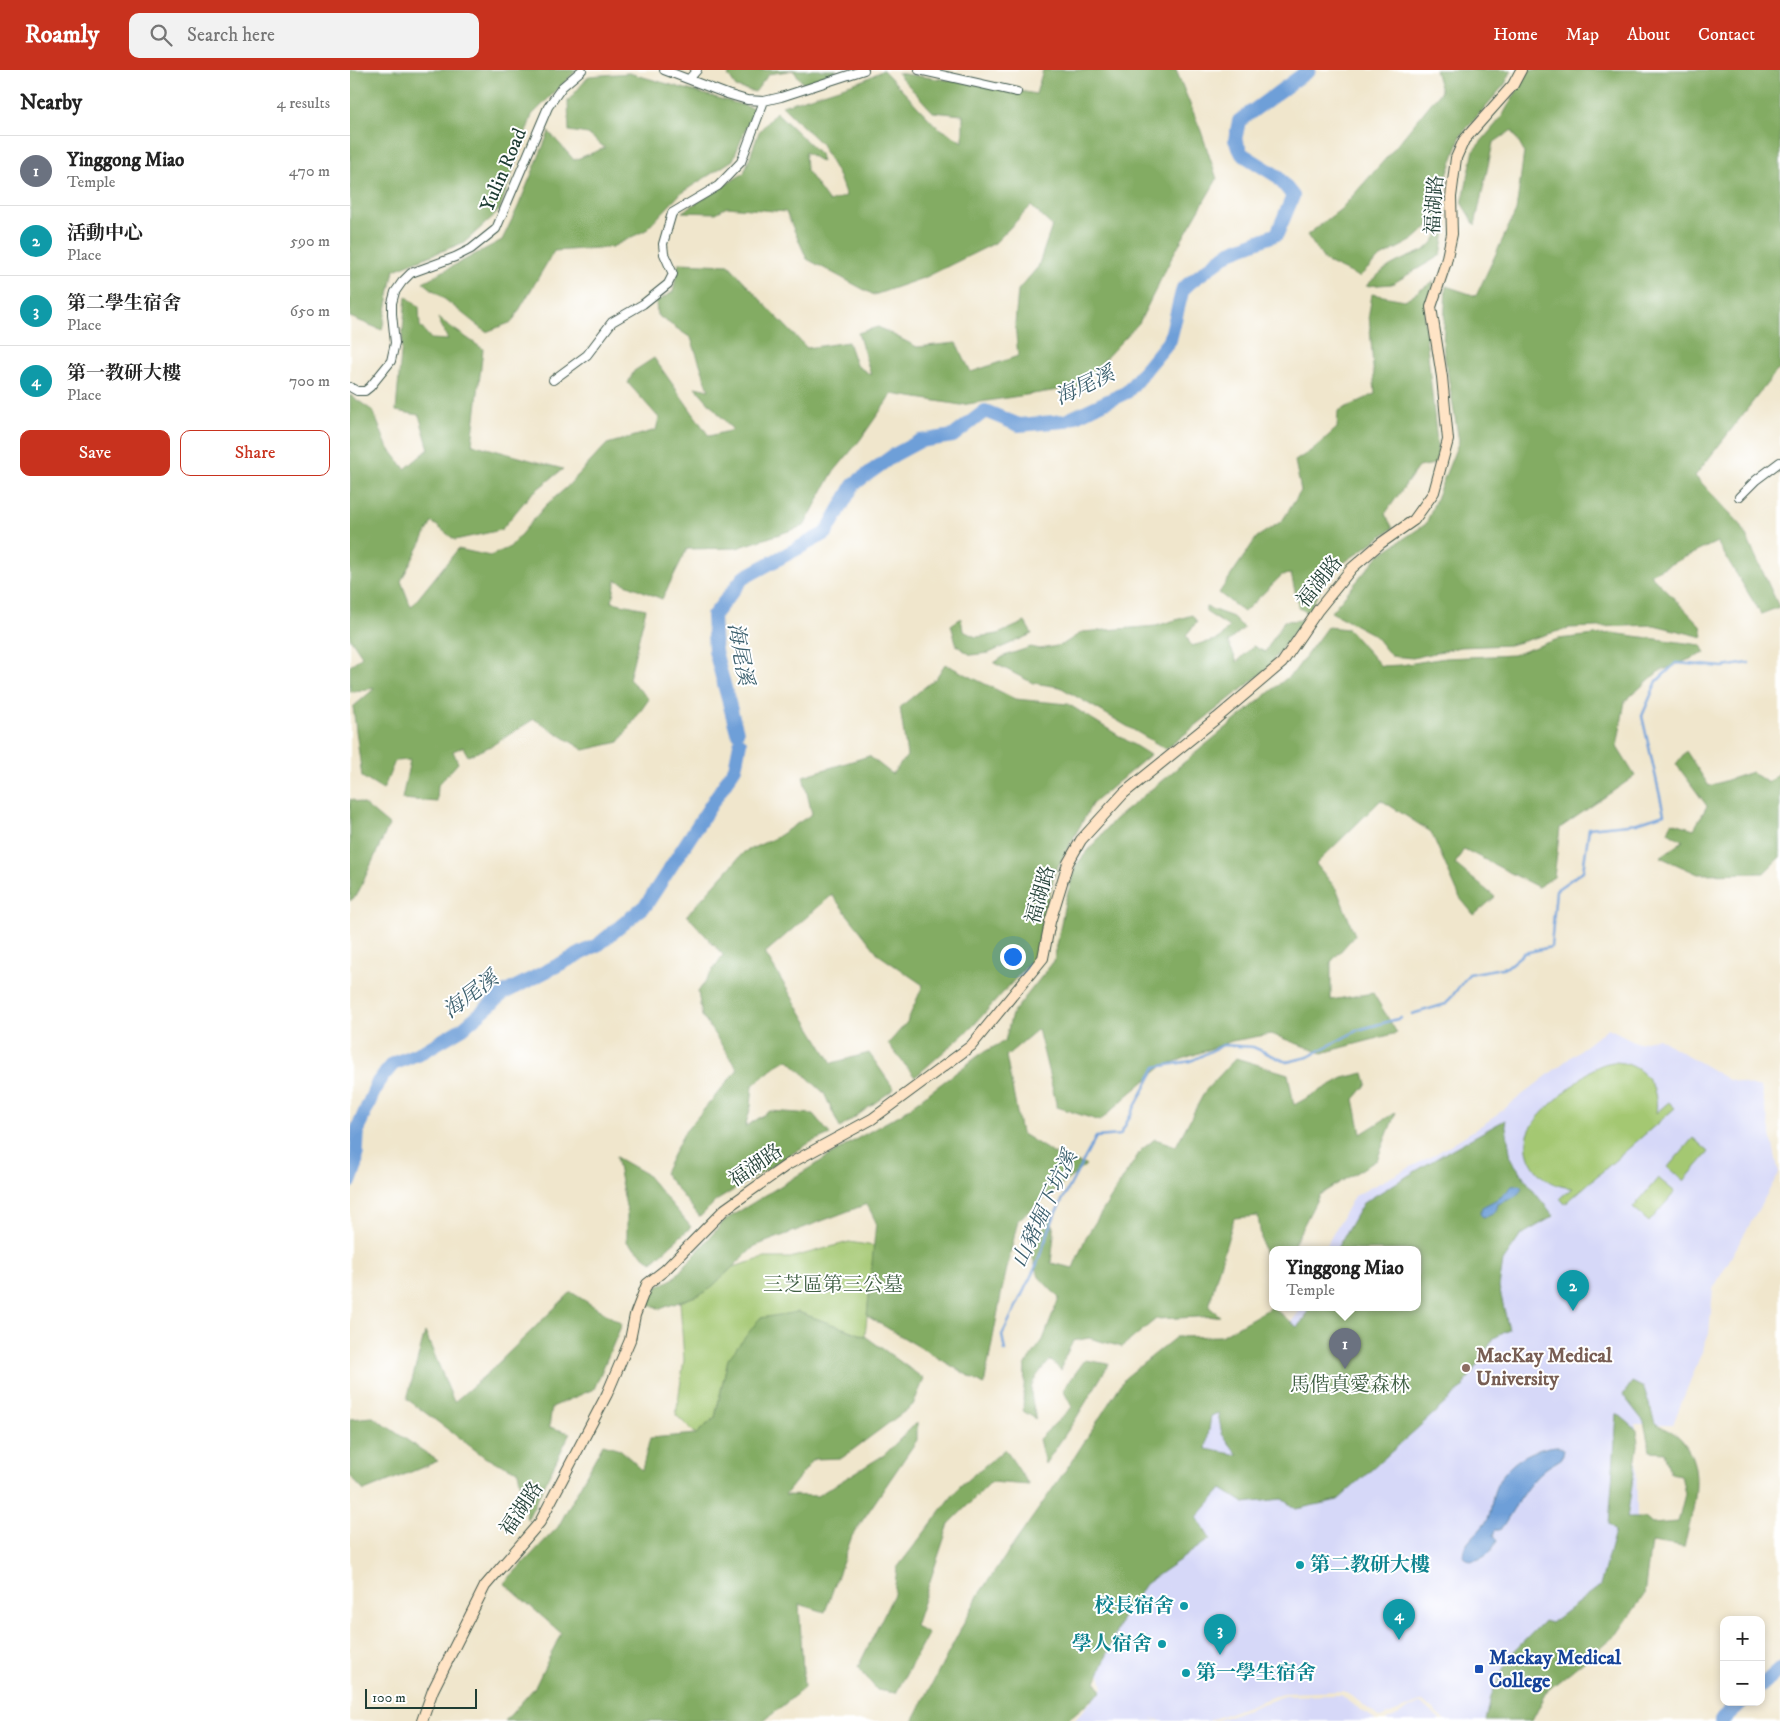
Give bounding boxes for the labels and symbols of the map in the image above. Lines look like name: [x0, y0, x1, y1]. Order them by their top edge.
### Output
street label: Yulin Road: [475, 124, 533, 216]
street label: 福湖路: [1420, 174, 1450, 236]
water label: 海尾溪: [1051, 360, 1121, 411]
street label: 福湖路: [1291, 551, 1349, 613]
water label: 海尾溪: [722, 621, 759, 689]
street label: 福湖路: [1021, 863, 1061, 927]
your location: [1000, 944, 1026, 970]
water label: 海尾溪: [438, 964, 506, 1024]
street label: 福湖路: [724, 1139, 788, 1193]
water label: 山豬堀下坑溪: [1007, 1145, 1084, 1272]
pin: 2: [1557, 1270, 1589, 1311]
park label: 三芝區第三公墓: [763, 1273, 903, 1298]
pin: 1: [1329, 1328, 1361, 1369]
place label: MacKay Medical University: [1476, 1344, 1613, 1392]
marker: MacKay Medical University: [1460, 1362, 1472, 1374]
park label: 馬偕真愛森林: [1290, 1373, 1410, 1398]
street label: 福湖路: [495, 1477, 549, 1541]
place label: 第二教研大樓: [1310, 1553, 1430, 1578]
marker: 第二教研大樓: [1294, 1559, 1306, 1571]
place label: 校長宿舍: [1094, 1594, 1174, 1619]
pin: 4: [1383, 1599, 1415, 1640]
marker: 校長宿舍: [1178, 1600, 1190, 1612]
pin: 3: [1204, 1614, 1236, 1655]
place label: 學人宿舍: [1072, 1632, 1152, 1657]
marker: 學人宿舍: [1156, 1638, 1168, 1650]
place label: Mackay Medical College: [1489, 1646, 1622, 1694]
place label: 第一學生宿舍: [1196, 1661, 1316, 1686]
marker: Mackay Medical College: [1473, 1663, 1485, 1675]
marker: 第一學生宿舍: [1180, 1667, 1192, 1679]
scale bar: [365, 1686, 478, 1709]

